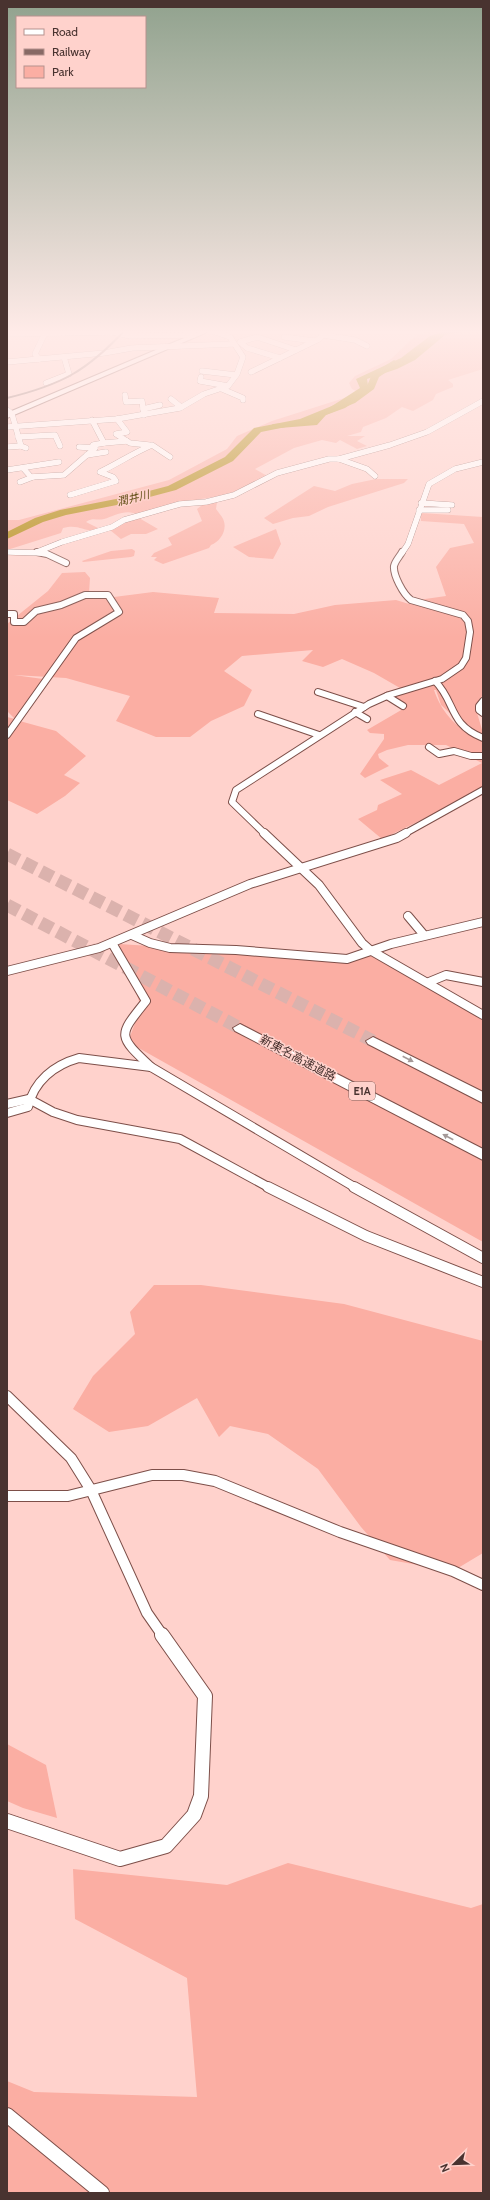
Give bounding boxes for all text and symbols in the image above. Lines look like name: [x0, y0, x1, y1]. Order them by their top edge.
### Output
legend: [16, 16, 146, 88]
text: Road: [52, 24, 78, 39]
text: Railway: [52, 44, 90, 59]
text: Park: [52, 64, 74, 79]
water label: 潤井川: [115, 487, 152, 509]
street label: 新東名高速道路: [258, 1031, 339, 1084]
one-way arrow: [402, 1056, 413, 1062]
road number: E1A: [349, 1082, 375, 1100]
one-way arrow: [443, 1133, 454, 1140]
north arrow: [434, 2144, 474, 2184]
text: N: [437, 2162, 453, 2174]

